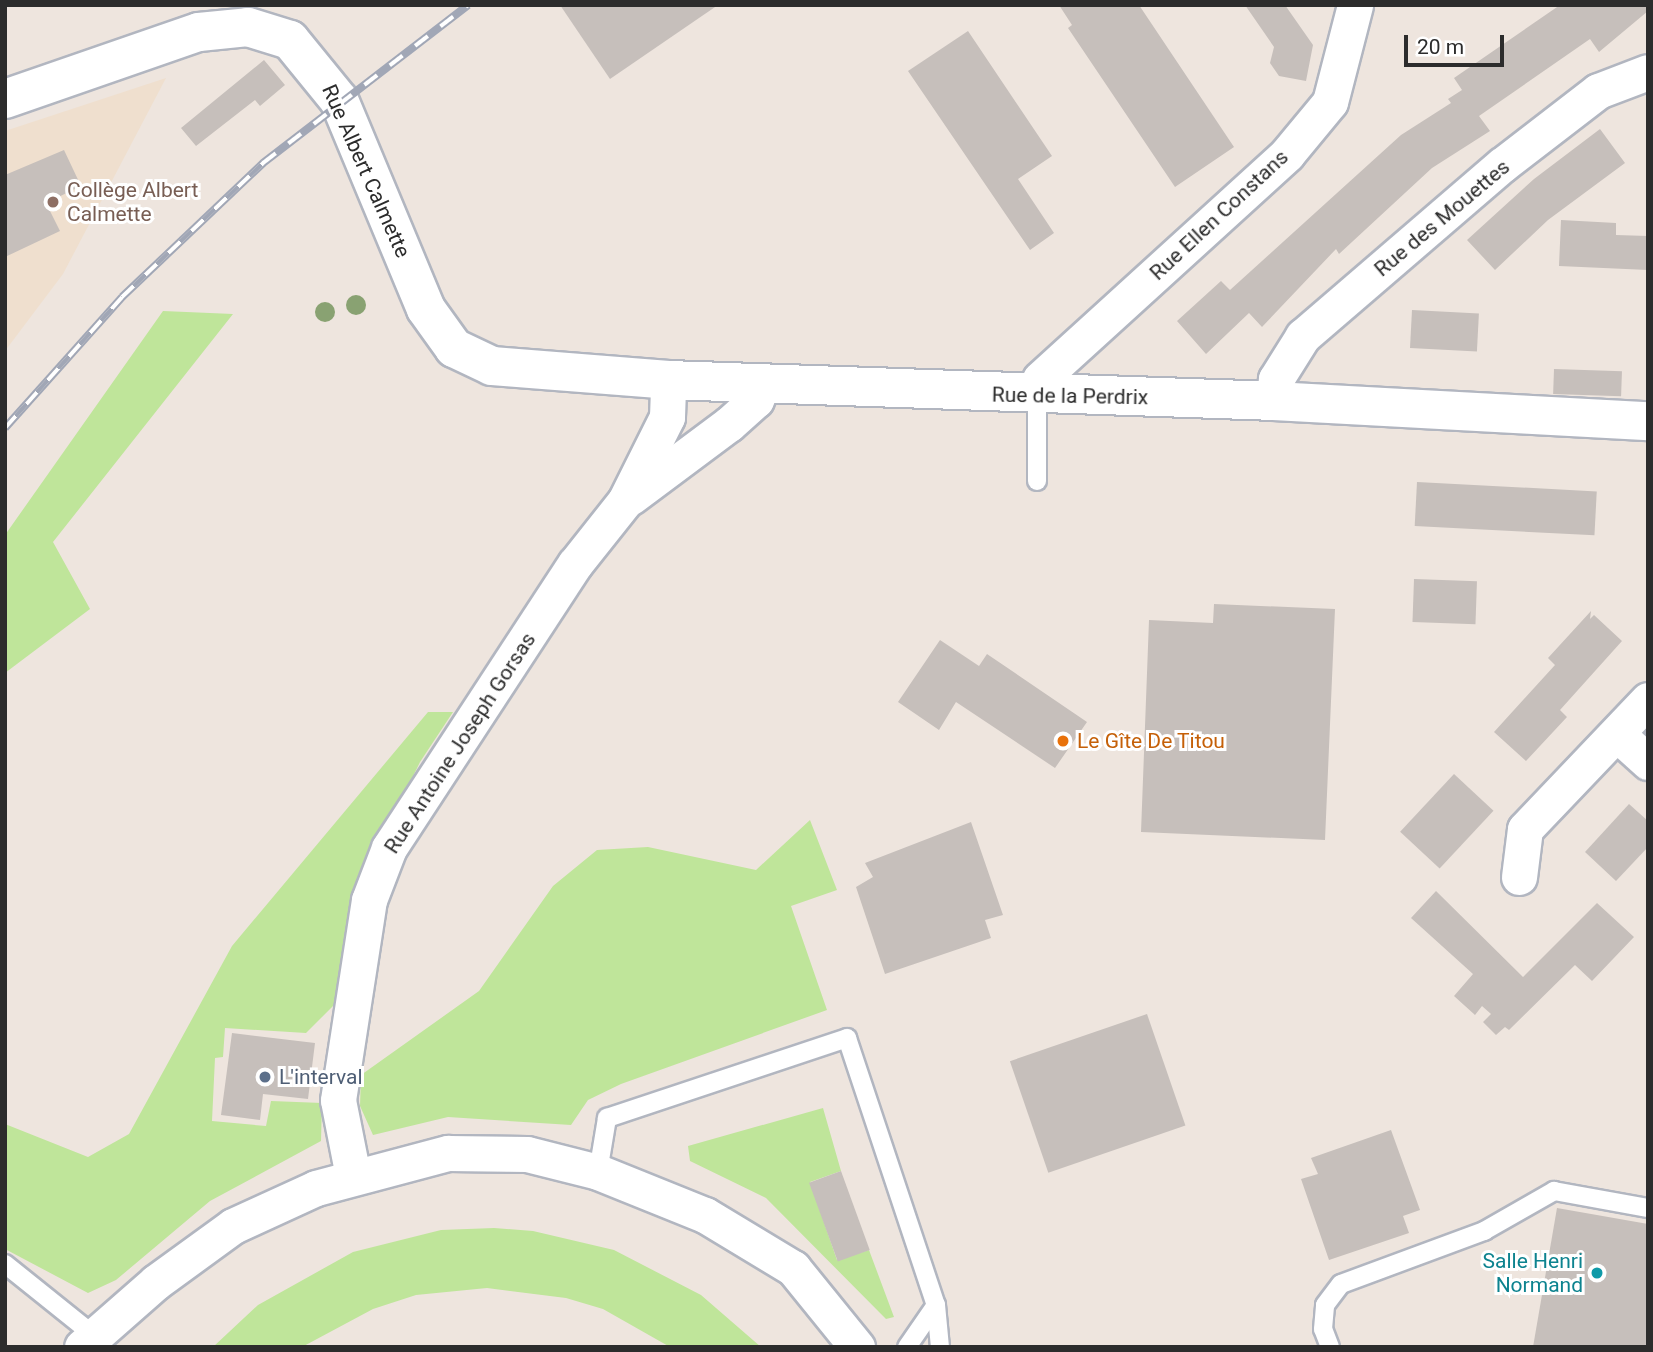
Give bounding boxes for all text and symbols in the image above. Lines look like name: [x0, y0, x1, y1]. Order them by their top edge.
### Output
scale bar: [1408, 21, 1508, 65]
text: 20 m: [1417, 35, 1464, 59]
street label: Rue Albert Calmette: [316, 80, 416, 262]
street label: Rue Ellen Constans: [1145, 144, 1293, 286]
street label: Rue des Mouettes: [1369, 154, 1515, 282]
place label: Collège Albert Calmette: [67, 177, 198, 227]
marker: Collège Albert Calmette: [45, 194, 61, 210]
street label: Rue de la Perdrix: [992, 382, 1148, 410]
street label: Rue Antoine Joseph Gorsas: [379, 628, 541, 858]
place label: Le Gîte De Titou: [1077, 728, 1225, 754]
marker: Le Gîte De Titou: [1055, 733, 1071, 749]
place label: L'interval: [279, 1064, 363, 1090]
marker: L'interval: [257, 1069, 273, 1085]
place label: Salle Henri Normand: [1483, 1248, 1583, 1298]
marker: Salle Henri Normand: [1589, 1265, 1605, 1281]

